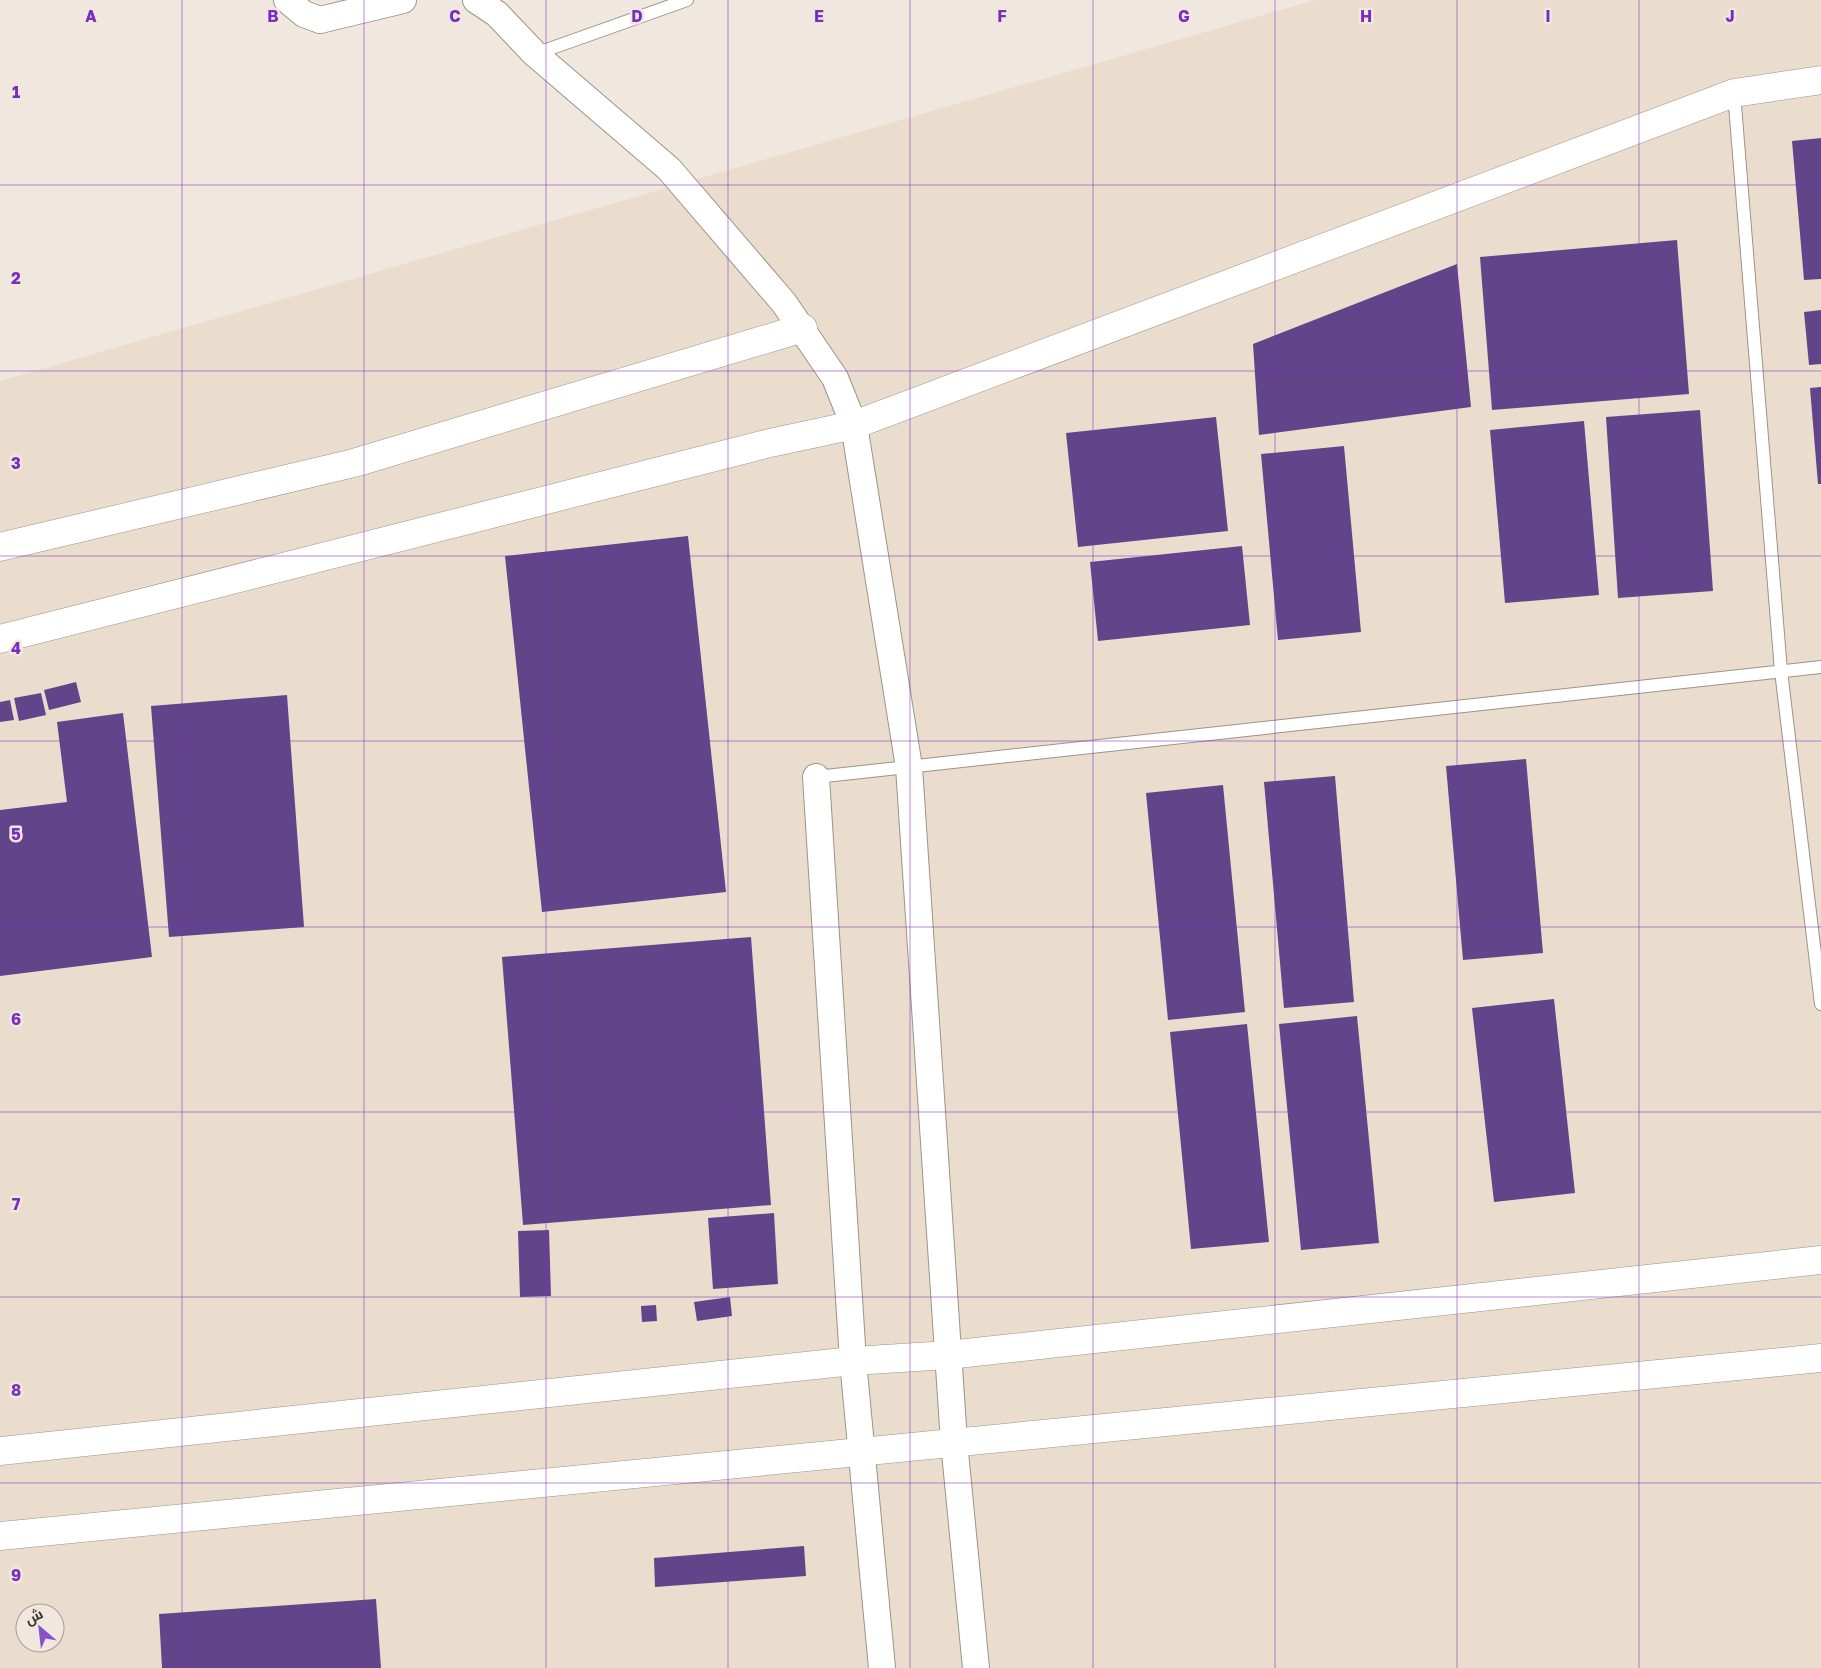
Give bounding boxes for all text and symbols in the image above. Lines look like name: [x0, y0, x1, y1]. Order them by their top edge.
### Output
text: A: [85, 6, 97, 26]
text: B: [267, 6, 279, 26]
text: C: [449, 6, 461, 26]
text: D: [631, 6, 643, 26]
text: E: [814, 6, 824, 26]
text: F: [997, 6, 1007, 26]
text: G: [1178, 6, 1190, 26]
text: H: [1360, 6, 1372, 26]
text: I: [1545, 6, 1551, 26]
text: J: [1725, 6, 1735, 26]
text: 1: [12, 82, 20, 102]
text: 2: [11, 268, 21, 288]
text: 3: [11, 453, 21, 473]
text: 4: [11, 638, 21, 658]
text: 5: [11, 824, 21, 844]
text: 6: [11, 1009, 21, 1029]
text: 7: [12, 1194, 21, 1214]
text: 8: [11, 1380, 21, 1400]
text: 9: [11, 1565, 21, 1585]
north arrow: [15, 1603, 65, 1653]
text: ش: [22, 1604, 46, 1629]

